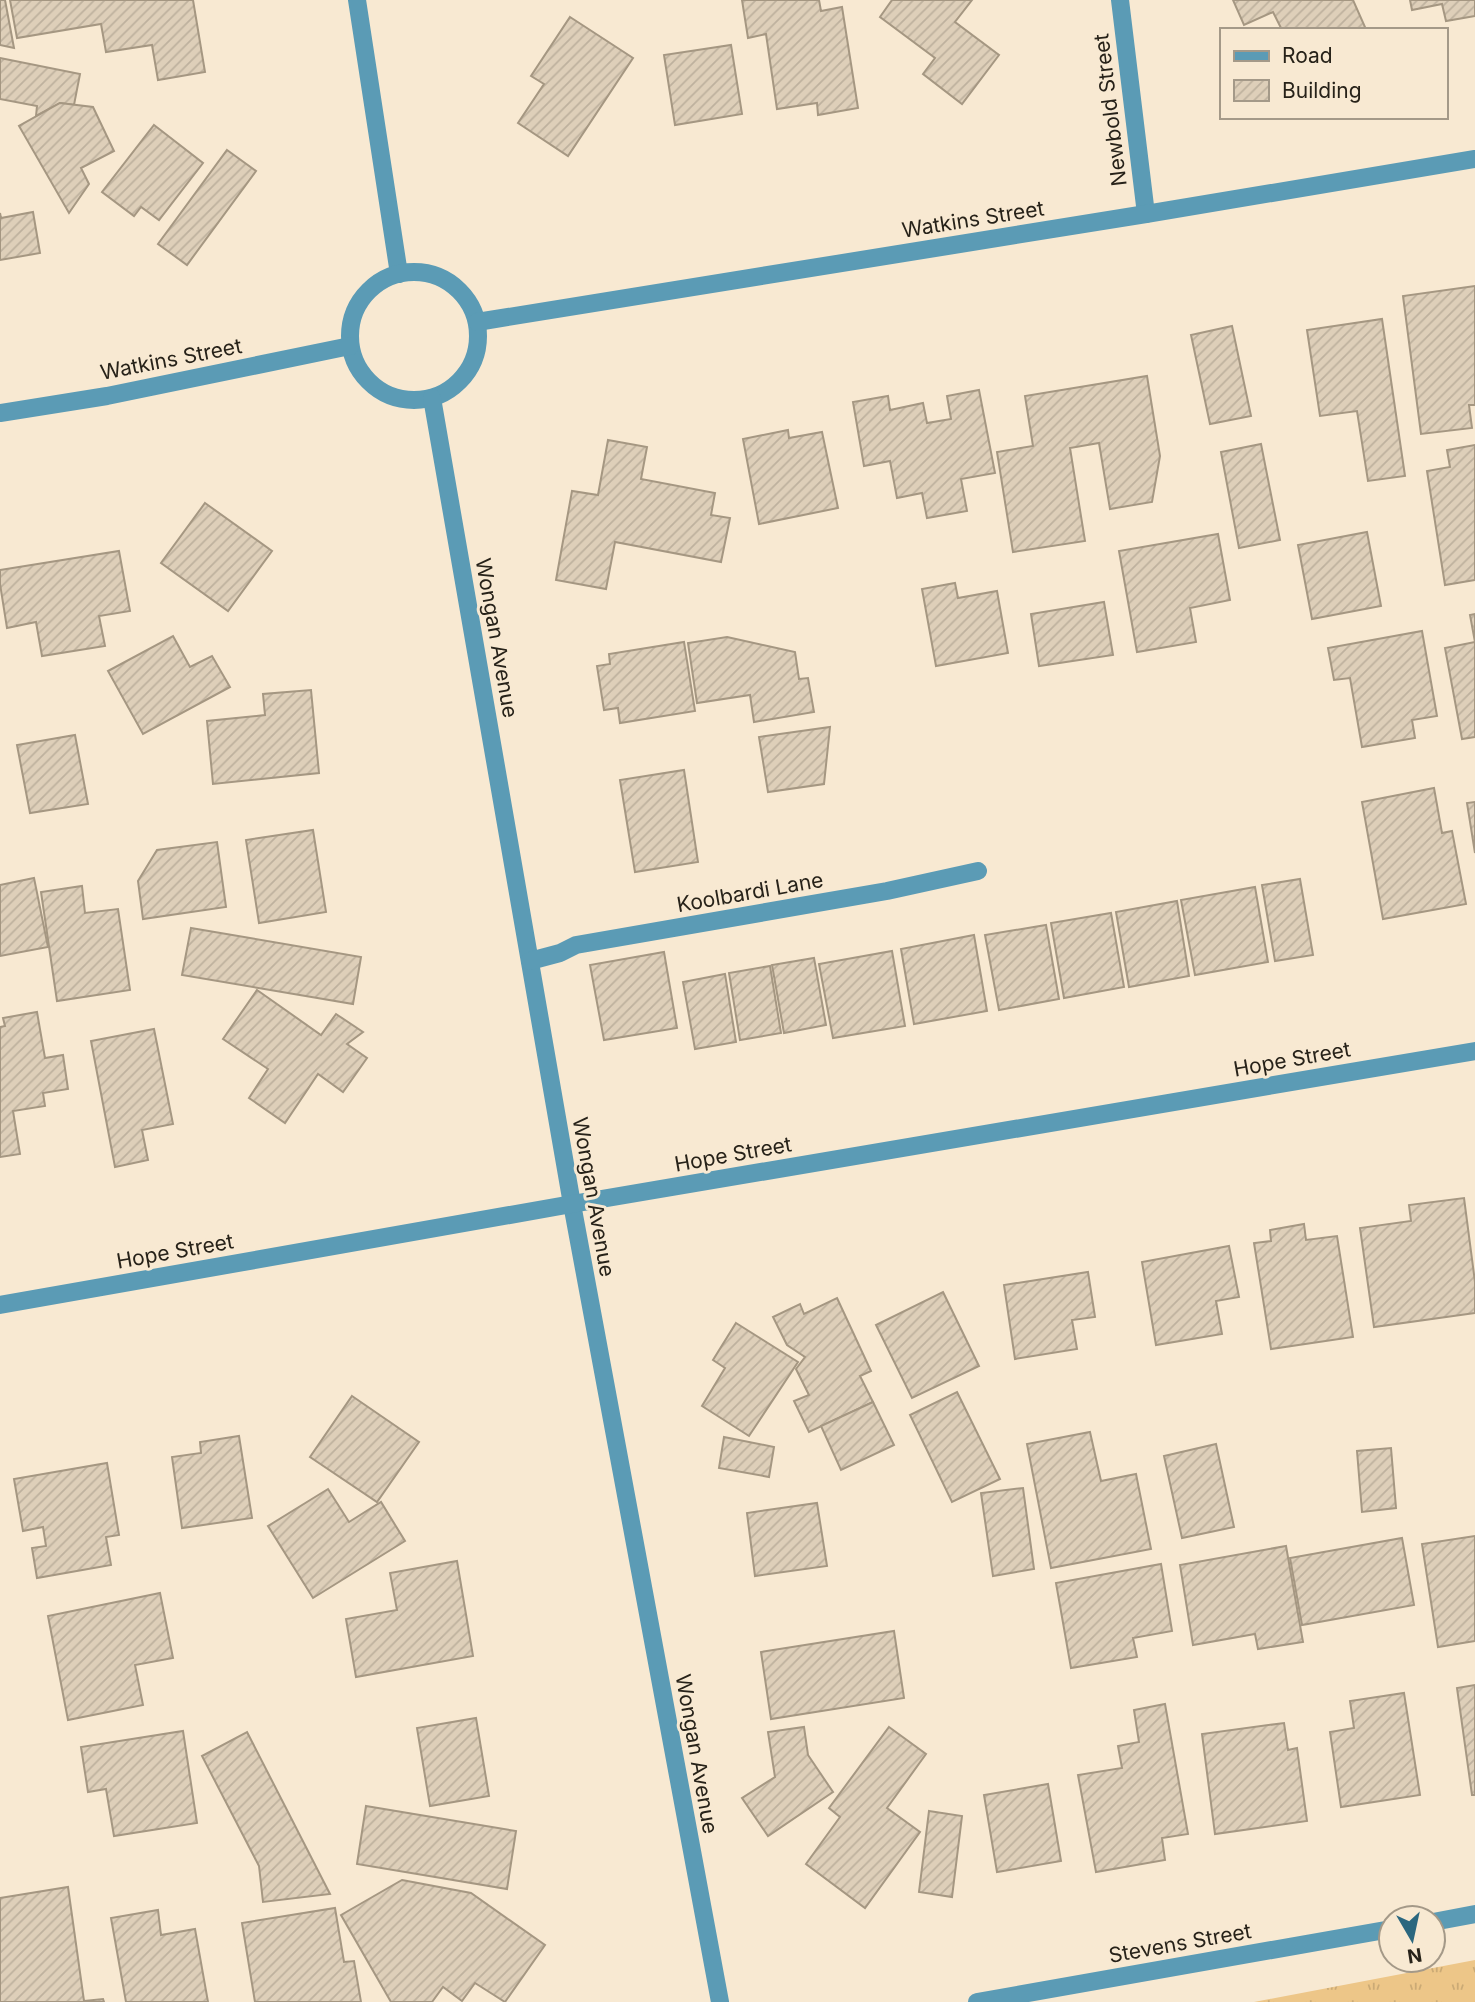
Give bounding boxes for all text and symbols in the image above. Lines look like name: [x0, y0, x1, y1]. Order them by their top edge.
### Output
legend: [1220, 28, 1447, 119]
street label: Newbold Street: [1088, 32, 1132, 188]
text: Road: [1282, 43, 1333, 68]
text: Building: [1282, 78, 1362, 103]
street label: Watkins Street: [900, 195, 1046, 243]
street label: Watkins Street: [98, 333, 244, 385]
street label: Wongan Avenue: [471, 556, 523, 720]
street label: Koolbardi Lane: [675, 867, 825, 917]
street label: Hope Street: [1231, 1036, 1353, 1082]
street label: Wongan Avenue: [568, 1115, 620, 1279]
street label: Hope Street: [672, 1131, 794, 1177]
street label: Hope Street: [114, 1228, 236, 1274]
street label: Wongan Avenue: [671, 1672, 723, 1836]
north arrow: [1377, 1904, 1447, 1974]
street label: Stevens Street: [1107, 1918, 1253, 1968]
text: N: [1406, 1943, 1424, 1968]

